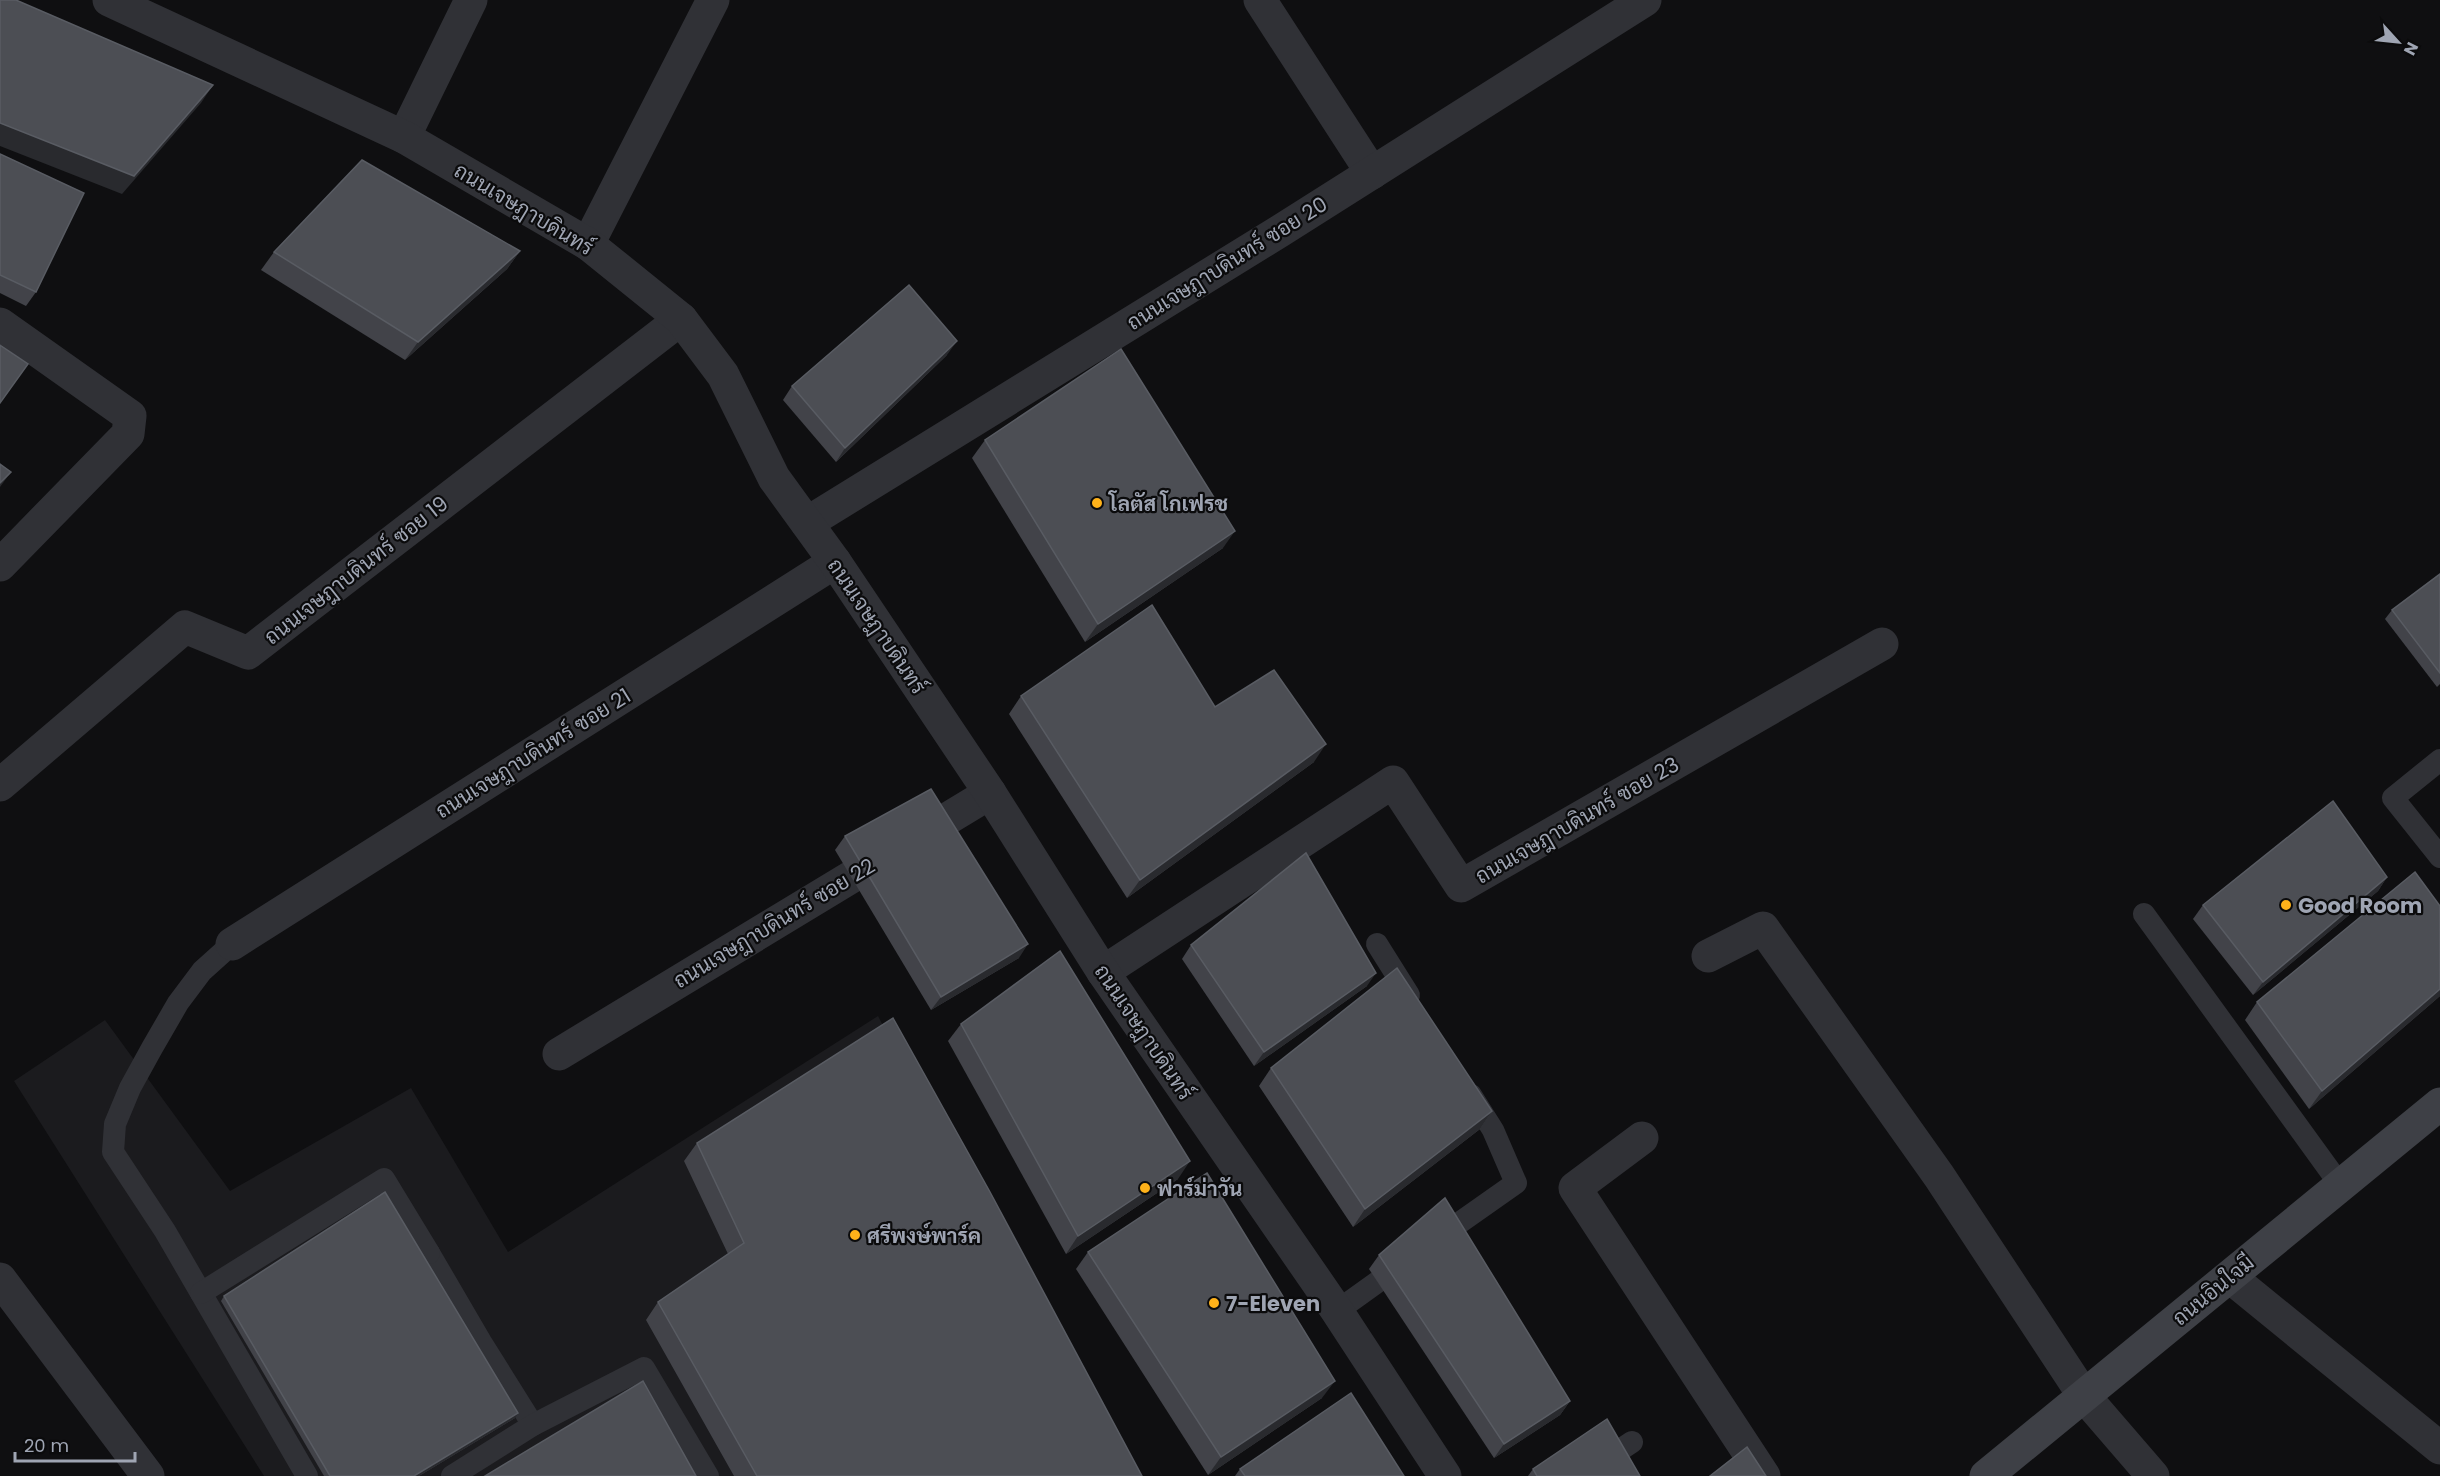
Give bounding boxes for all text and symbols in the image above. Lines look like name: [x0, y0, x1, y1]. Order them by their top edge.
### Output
north arrow: [2368, 12, 2428, 72]
text: N: [2398, 38, 2424, 59]
street label: ถนนเจษฎาบดินทร์: [449, 156, 599, 262]
street label: ถนนเจษฎาบดินทร์ ซอย 20: [1121, 189, 1333, 337]
street label: ถนนเจษฎาบดินทร์ ซอย 19: [258, 489, 454, 651]
place label: โลตัส โกเฟรช: [1107, 489, 1228, 518]
marker: โลตัส โกเฟรช: [1090, 496, 1104, 510]
street label: ถนนเจษฎาบดินทร์: [821, 553, 933, 699]
street label: ถนนเจษฎาบดินทร์ ซอย 21: [430, 681, 636, 825]
street label: ถนนเจษฎาบดินทร์ ซอย 23: [1470, 750, 1684, 890]
street label: ถนนเจษฎาบดินทร์ ซอย 22: [668, 851, 880, 995]
place label: Good Room: [2298, 891, 2422, 920]
marker: Good Room: [2279, 898, 2293, 912]
street label: ถนนเจษฎาบดินทร์: [1088, 959, 1200, 1105]
place label: ฟาร์ม่าวัน: [1157, 1174, 1243, 1203]
marker: ฟาร์ม่าวัน: [1138, 1181, 1152, 1195]
place label: ศรีพงษ์พาร์ค: [867, 1221, 981, 1250]
marker: ศรีพงษ์พาร์ค: [848, 1228, 862, 1242]
street label: ถนนอินใจมี: [2166, 1248, 2260, 1332]
place label: 7-Eleven: [1226, 1289, 1320, 1318]
marker: 7-Eleven: [1207, 1296, 1221, 1310]
scale bar: [15, 1425, 135, 1463]
text: 20 m: [24, 1433, 69, 1458]

